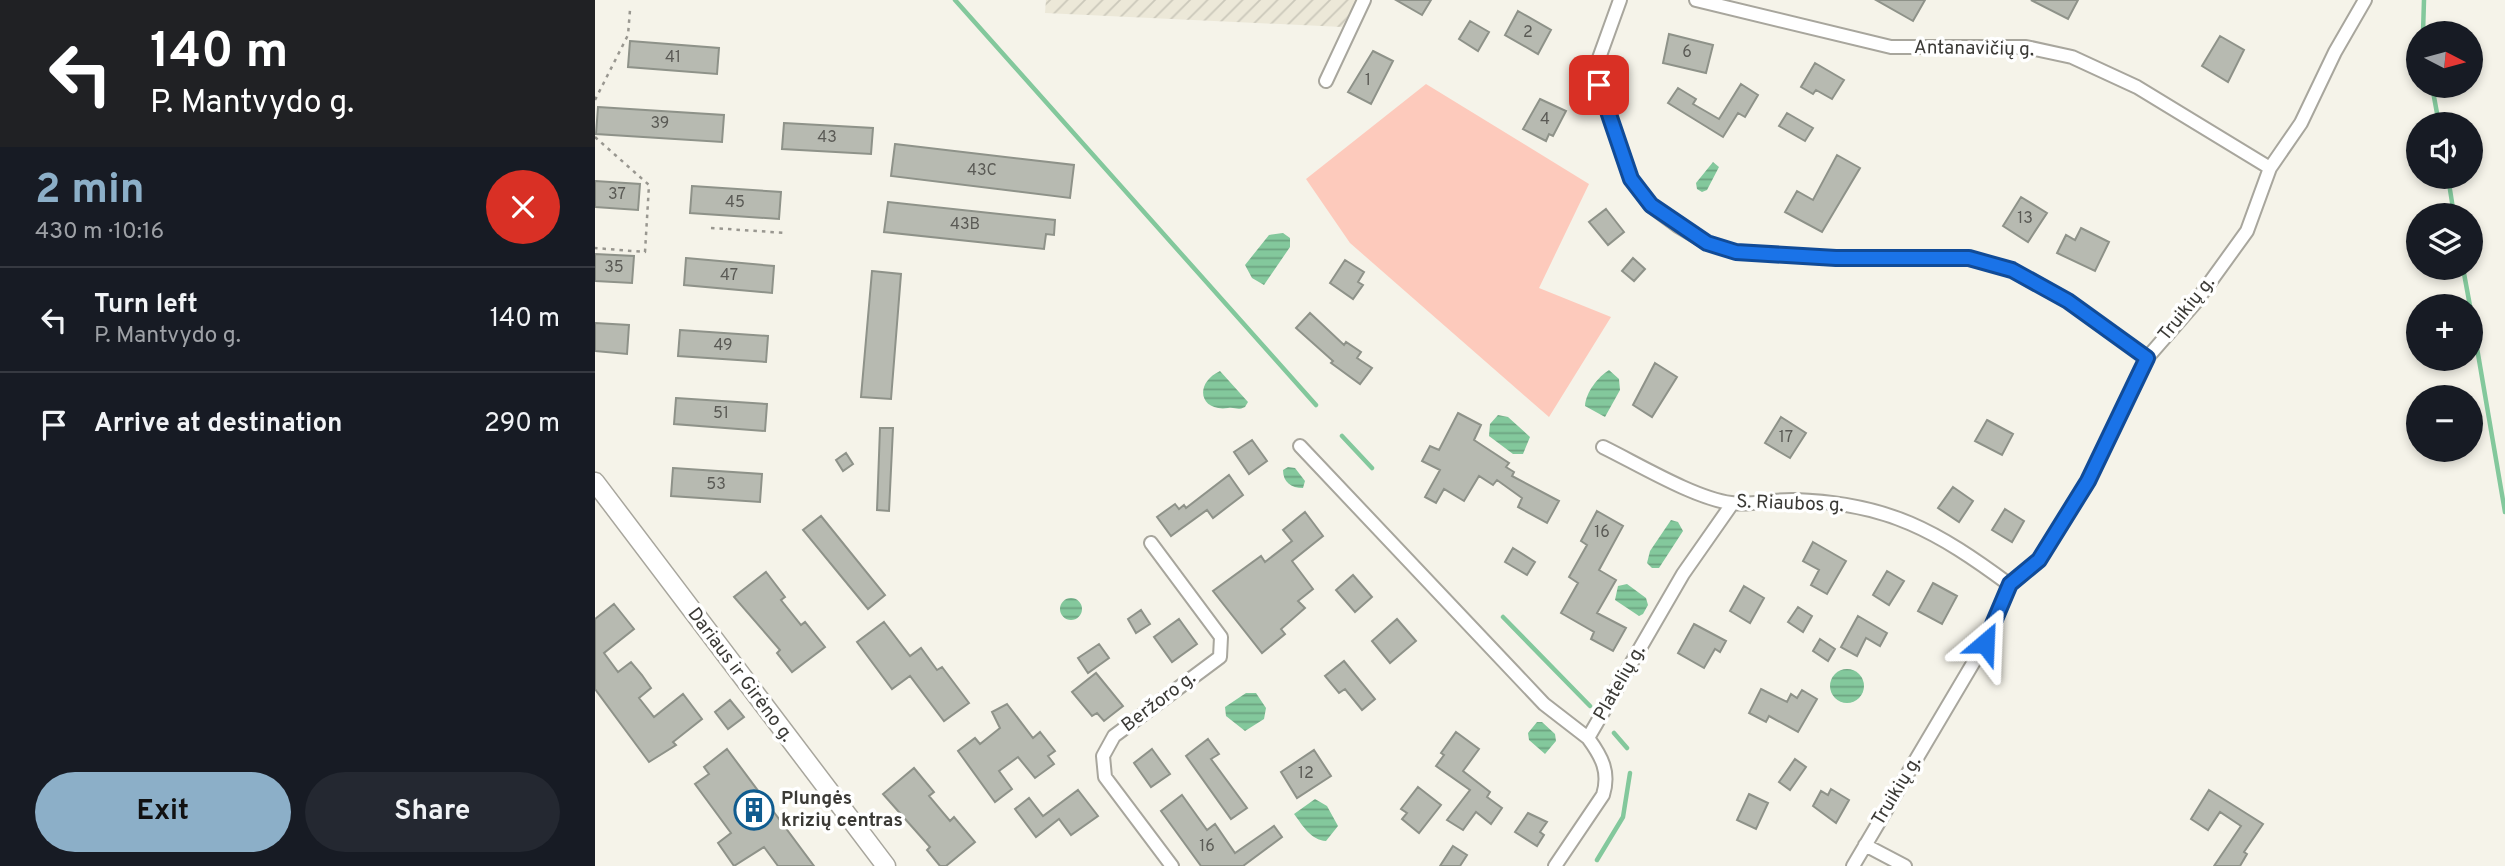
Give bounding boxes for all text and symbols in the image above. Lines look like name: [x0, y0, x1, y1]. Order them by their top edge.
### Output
north arrow: [2406, 21, 2483, 98]
map controls: [2406, 21, 2483, 462]
text: 140 m: [150, 23, 289, 85]
house number: 2: [1523, 23, 1533, 43]
icon: left: [35, 28, 126, 119]
street label: Antanavičių g.: [1914, 36, 2034, 62]
house number: 6: [1682, 43, 1692, 63]
house number: 41: [665, 48, 681, 68]
pin: [1569, 55, 1629, 115]
icon: arrive: [1580, 66, 1618, 104]
house number: 1: [1365, 71, 1371, 91]
text: P. Mantvydo g.: [150, 84, 354, 124]
house number: 4: [1540, 110, 1550, 130]
button: sound: [2406, 112, 2483, 189]
house number: 39: [651, 114, 669, 134]
house number: 43: [817, 128, 837, 148]
house number: 43C: [967, 161, 997, 181]
text: 2 min: [35, 165, 145, 218]
button: close: [486, 170, 560, 244]
house number: 37: [608, 185, 626, 205]
house number: 45: [725, 193, 745, 213]
button: layers: [2406, 203, 2483, 280]
house number: 13: [2017, 209, 2033, 229]
house number: 43B: [950, 215, 980, 235]
text: 430 m · 10:16: [35, 218, 164, 247]
house number: 35: [604, 258, 624, 278]
house number: 47: [720, 266, 738, 286]
street label: Truikių g.: [2153, 271, 2221, 347]
text: Turn left: [94, 289, 198, 322]
button: +: [2406, 294, 2483, 371]
icon: left: [35, 301, 73, 339]
text: 140 m: [490, 303, 560, 336]
text: P. Mantvydo g.: [94, 322, 241, 351]
house number: 49: [713, 336, 733, 356]
button: −: [2406, 385, 2483, 462]
house number: 51: [713, 404, 729, 424]
icon: arrive: [35, 406, 73, 444]
text: Arrive at destination: [94, 408, 342, 441]
text: 290 m: [484, 408, 560, 441]
house number: 17: [1779, 428, 1793, 448]
house number: 53: [706, 475, 726, 495]
street label: S. Riaubos g.: [1736, 490, 1844, 518]
house number: 16: [1594, 523, 1610, 543]
street label: Dariaus ir Girėno g.: [682, 603, 798, 747]
position arrow: [1948, 606, 2022, 680]
street label: Platelių g.: [1589, 641, 1651, 725]
street label: Beržoro g.: [1117, 666, 1201, 738]
street label: Truikių g.: [1867, 752, 1927, 830]
house number: 12: [1298, 764, 1314, 784]
button: Exit: [35, 772, 291, 852]
button: Share: [305, 772, 560, 852]
place label: Plungės krizių centras: [781, 787, 903, 833]
building icon: Plungės krizių centras: [733, 789, 775, 831]
house number: 16: [1199, 837, 1215, 857]

